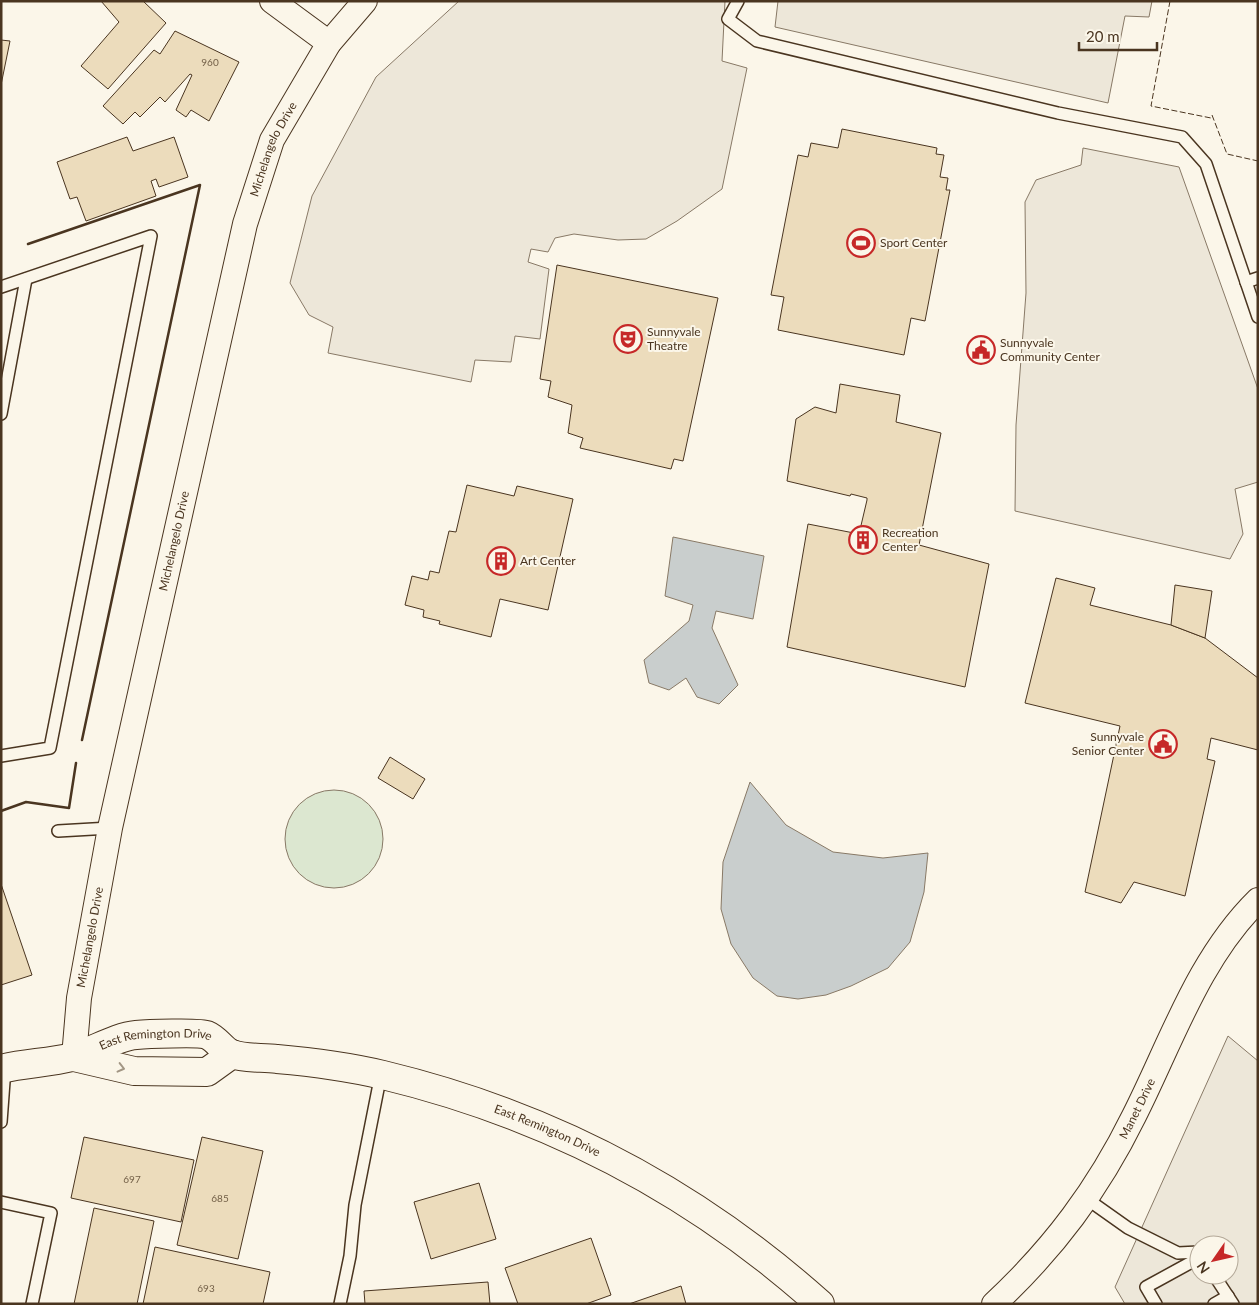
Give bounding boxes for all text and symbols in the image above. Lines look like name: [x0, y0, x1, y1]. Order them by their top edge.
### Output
scale bar: [1079, 20, 1156, 52]
text: 20 m: [1086, 27, 1120, 45]
house number: 960: [201, 56, 219, 68]
street label: Michelangelo Drive: [246, 99, 300, 199]
sports icon: Sport Center: [846, 228, 876, 258]
place label: Sport Center: [880, 235, 948, 250]
theatre icon: Sunnyvale Theatre: [613, 324, 643, 354]
place label: Sunnyvale Theatre: [647, 324, 701, 353]
public building icon: Sunnyvale Community Center: [966, 335, 996, 365]
place label: Sunnyvale Community Center: [1000, 335, 1100, 364]
street label: Michelangelo Drive: [155, 490, 192, 592]
building icon: Recreation Center: [848, 525, 878, 555]
place label: Recreation Center: [882, 525, 938, 554]
building icon: Art Center: [486, 546, 516, 576]
place label: Art Center: [520, 553, 576, 568]
place label: Sunnyvale Senior Center: [1072, 729, 1145, 758]
public building icon: Sunnyvale Senior Center: [1148, 729, 1178, 759]
street label: Michelangelo Drive: [73, 886, 106, 989]
street label: East Remington Drive: [97, 1025, 215, 1053]
one-way arrow: [117, 1062, 126, 1073]
street label: Manet Drive: [1116, 1076, 1158, 1141]
street label: East Remington Drive: [492, 1101, 603, 1160]
house number: 697: [123, 1173, 141, 1185]
house number: 685: [211, 1192, 229, 1204]
north arrow: [1189, 1235, 1239, 1285]
text: N: [1193, 1258, 1213, 1277]
house number: 693: [197, 1282, 215, 1294]

